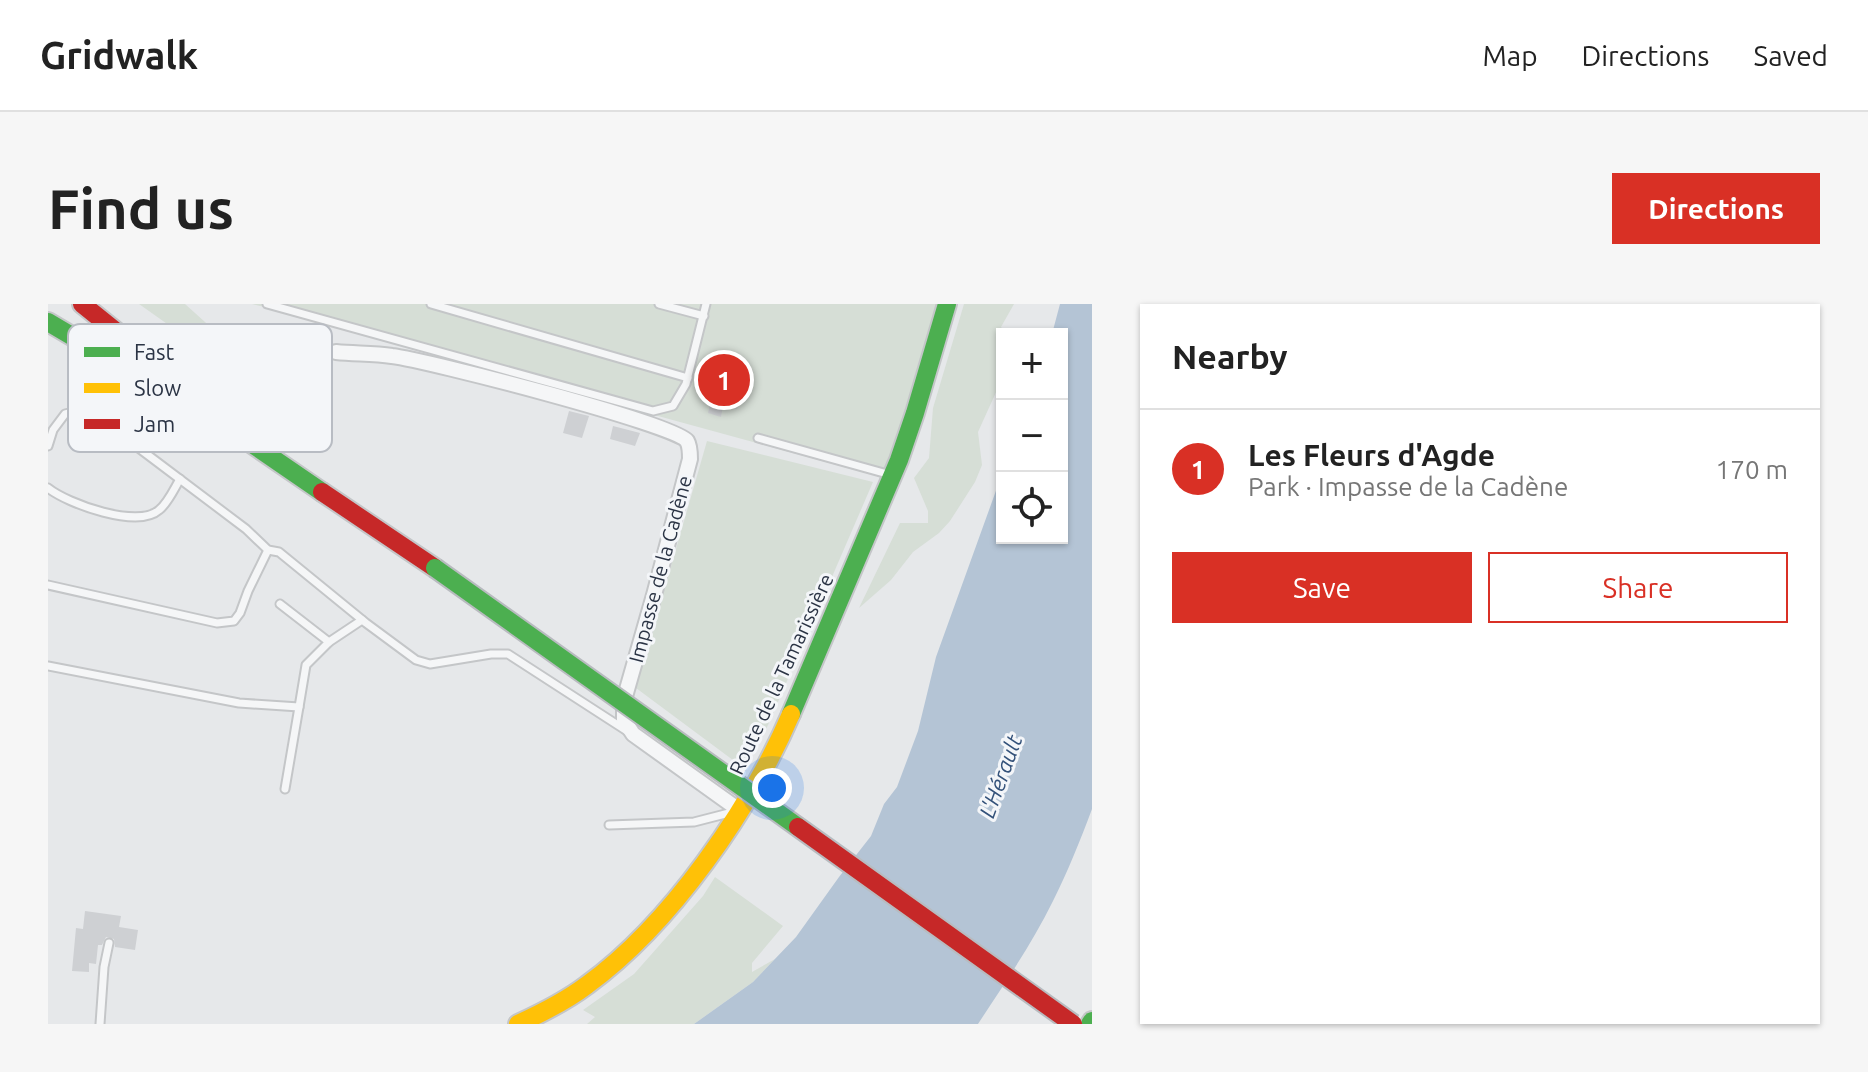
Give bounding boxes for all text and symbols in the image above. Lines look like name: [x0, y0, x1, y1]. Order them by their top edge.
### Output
text: Gridwalk: [40, 34, 198, 76]
text: Map: [1482, 40, 1538, 71]
text: Directions: [1582, 40, 1709, 71]
text: Saved: [1753, 40, 1828, 71]
button: Directions: [1612, 173, 1820, 244]
text: Find us: [48, 177, 234, 240]
legend: [68, 324, 332, 452]
map controls: [996, 328, 1068, 544]
button: +: [996, 328, 1068, 400]
text: Nearby: [1172, 337, 1287, 375]
text: Fast: [134, 339, 175, 364]
pin: 1: [698, 350, 750, 410]
text: Slow: [134, 375, 181, 400]
button: −: [996, 400, 1068, 472]
text: Jam: [134, 411, 175, 436]
text: Les Fleurs d'Agde: [1248, 438, 1495, 472]
text: 1: [1191, 455, 1205, 484]
text: 170 m: [1716, 455, 1788, 484]
button: locate: [996, 472, 1068, 544]
text: Park · Impasse de la Cadène: [1248, 472, 1568, 501]
street label: Impasse de la Cadène: [624, 473, 696, 665]
button: Save: [1172, 552, 1472, 623]
button: Share: [1488, 552, 1788, 623]
street label: Route de la Tamarissière: [724, 570, 838, 778]
water label: L'Hérault: [974, 731, 1027, 821]
your location: [752, 768, 792, 808]

